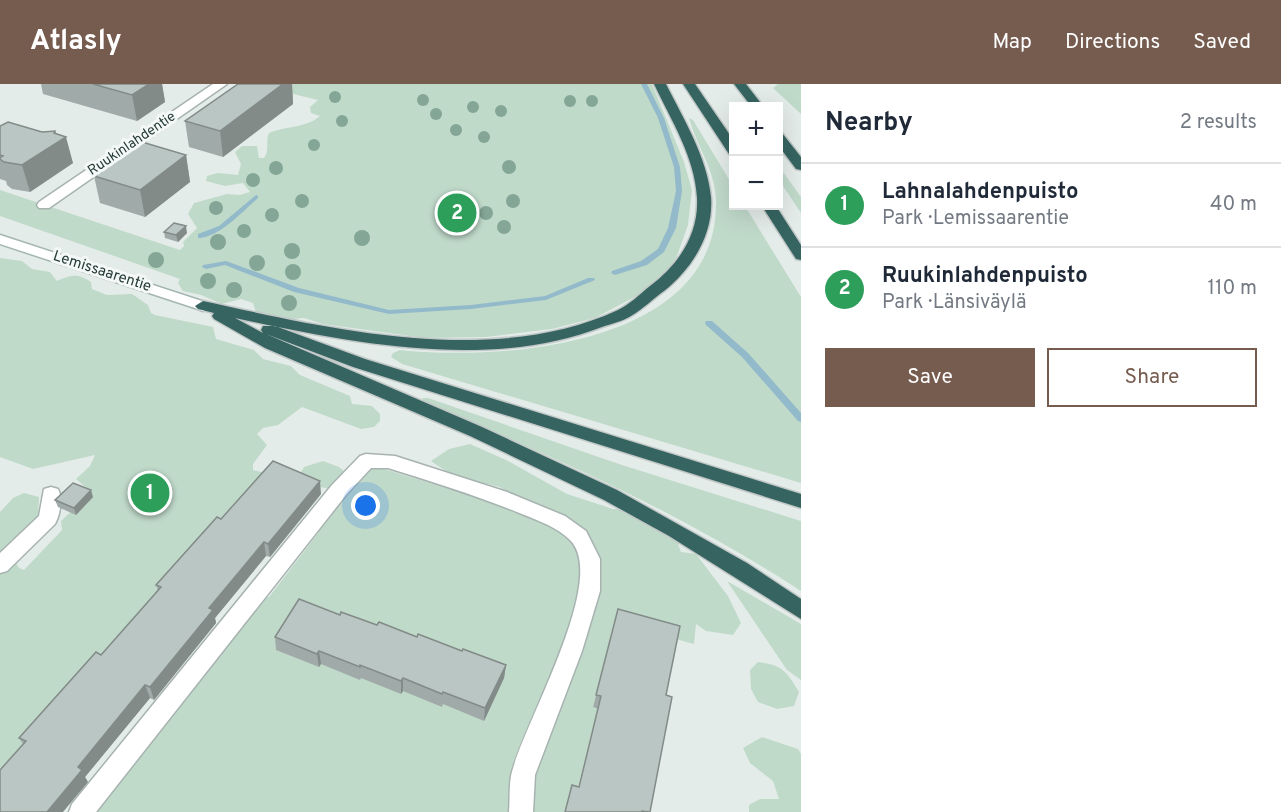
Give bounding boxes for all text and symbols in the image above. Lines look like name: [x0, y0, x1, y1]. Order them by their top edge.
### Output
text: Atlasly: [30, 24, 122, 60]
text: Map: [992, 29, 1032, 56]
text: Directions: [1065, 29, 1160, 56]
text: Saved: [1193, 29, 1251, 56]
map controls: [729, 102, 783, 210]
button: +: [729, 102, 783, 156]
text: Nearby: [825, 107, 913, 140]
street label: Ruukinlahdentie: [85, 108, 179, 180]
text: 2 results: [1180, 110, 1257, 136]
button: −: [729, 156, 783, 210]
text: Lahnalahdenpuisto: [882, 179, 1079, 206]
pin: 2: [438, 190, 476, 236]
text: 1: [841, 192, 849, 218]
text: 40 m: [1210, 192, 1257, 218]
text: Park · Lemissaarentie: [882, 206, 1069, 232]
street label: Lemissaarentie: [50, 247, 154, 297]
text: Ruukinlahdenpuisto: [882, 263, 1088, 290]
text: 2: [838, 276, 851, 302]
text: 110 m: [1208, 276, 1257, 302]
text: Park · Länsiväylä: [882, 290, 1026, 316]
button: Save: [825, 348, 1035, 407]
button: Share: [1047, 348, 1257, 407]
pin: 1: [130, 470, 170, 516]
your location: [351, 491, 380, 520]

